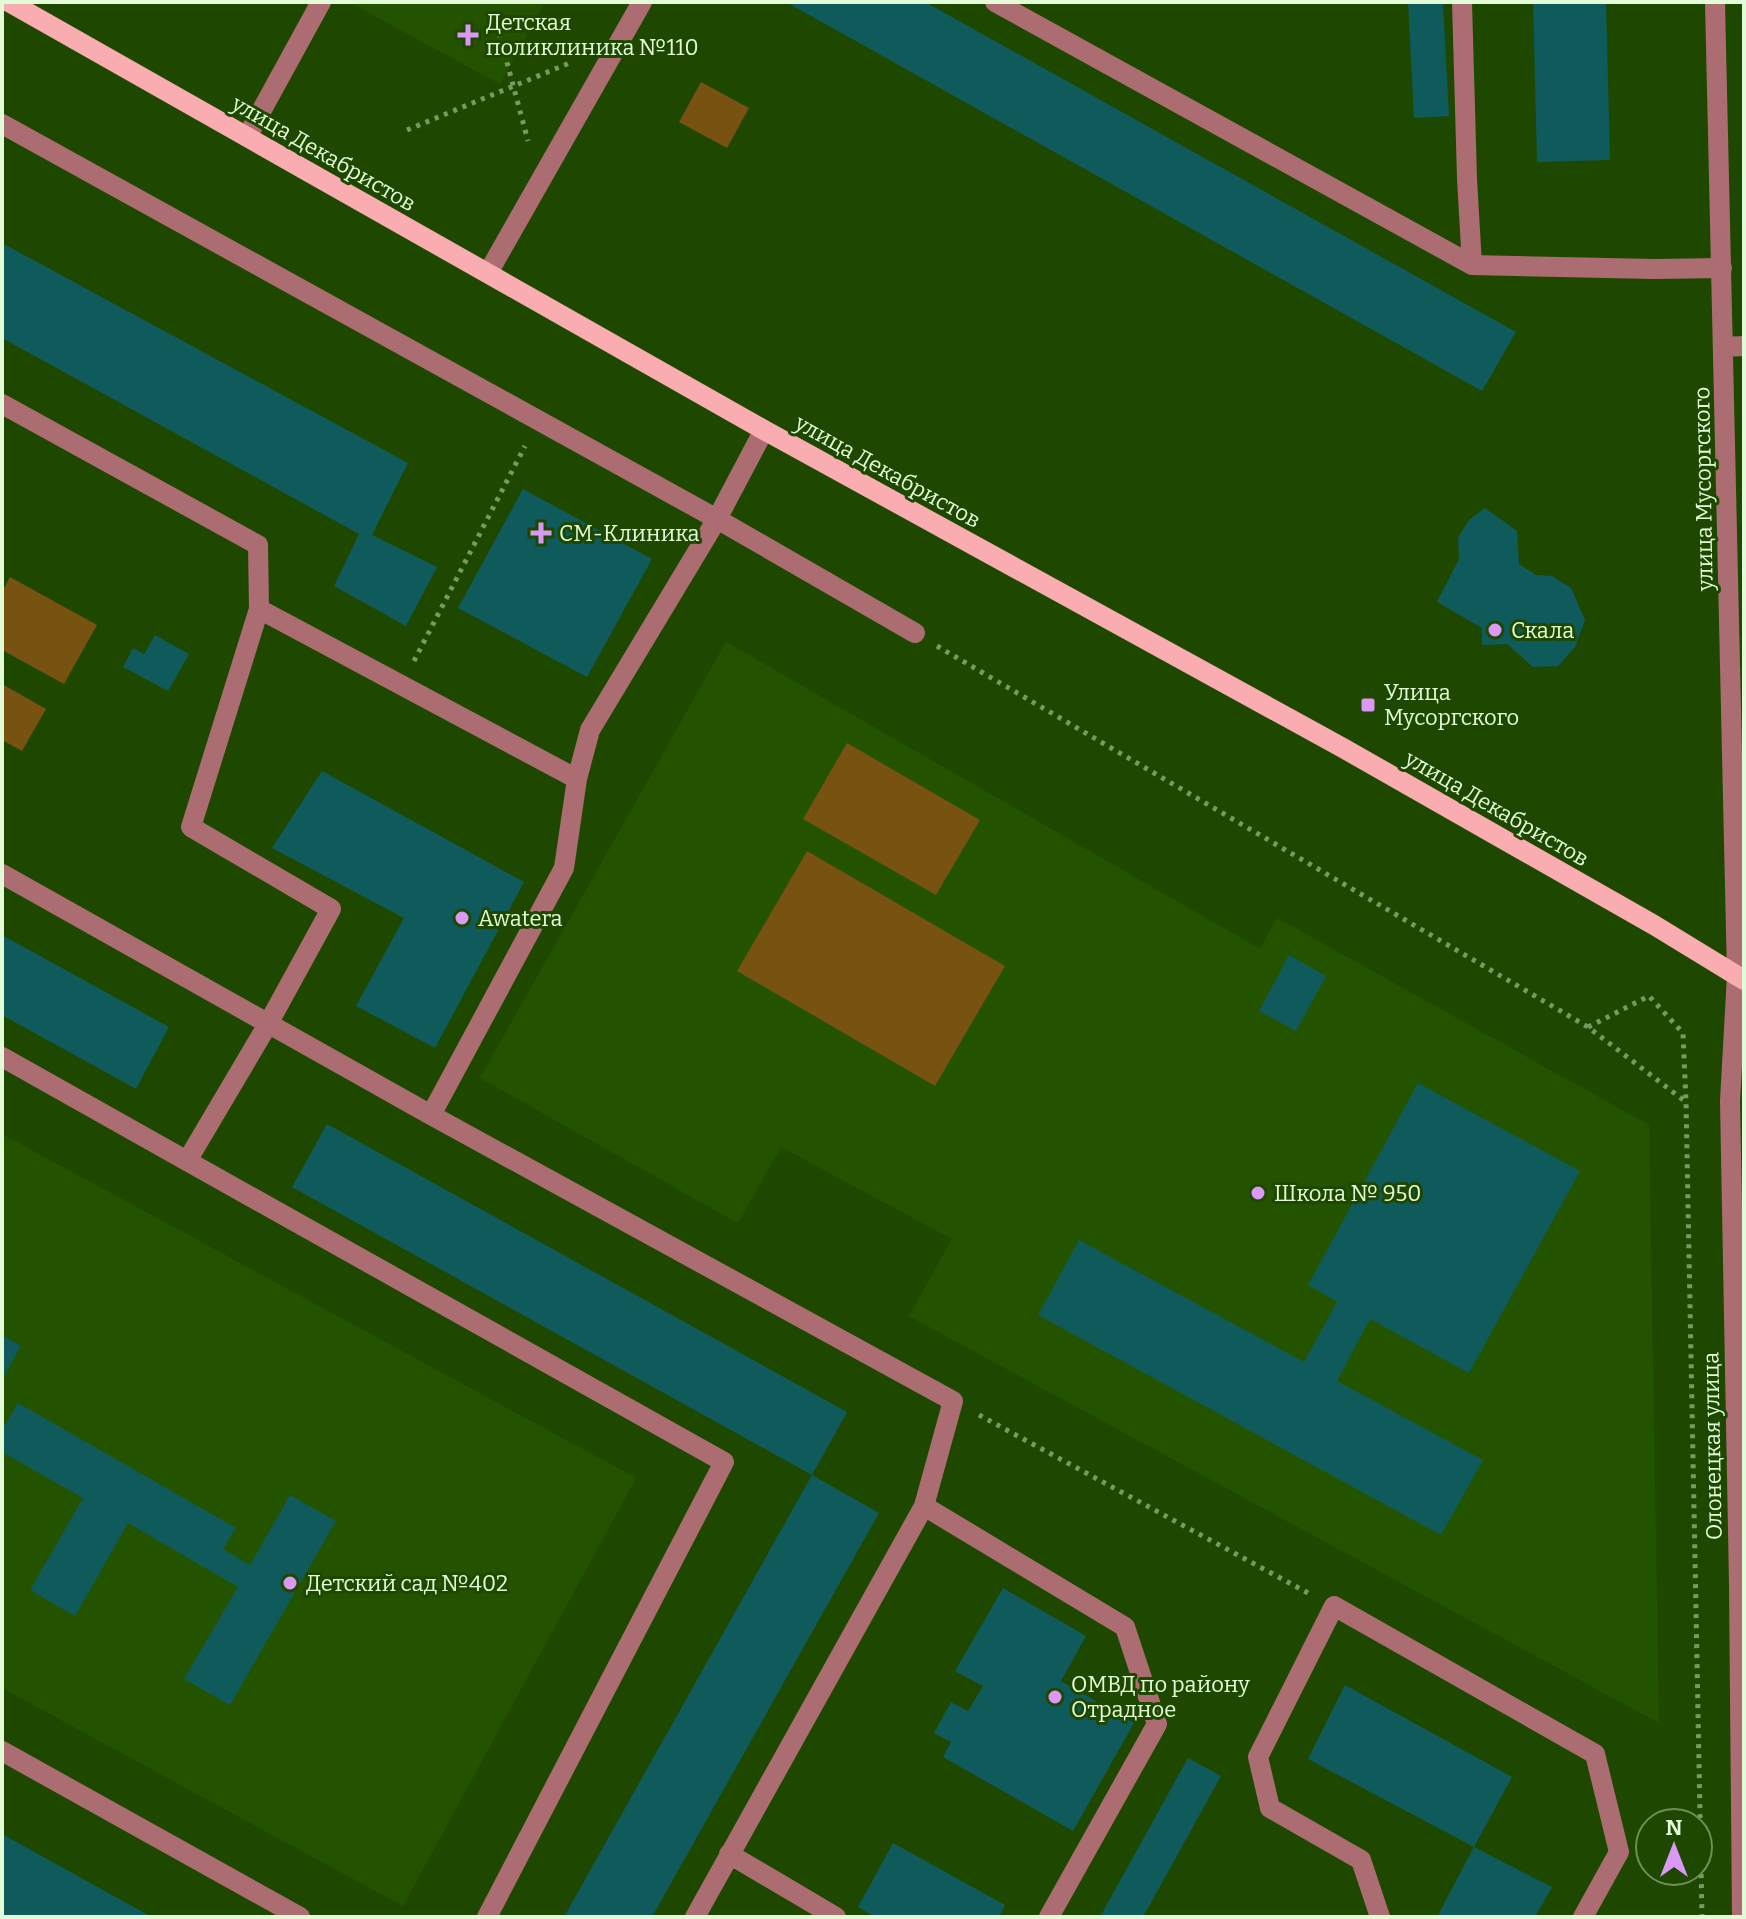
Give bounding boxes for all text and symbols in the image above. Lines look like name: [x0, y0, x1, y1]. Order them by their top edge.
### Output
place label: Детская поликлиника №110: [486, 9, 699, 61]
marker: Детская поликлиника №110: [457, 24, 479, 46]
street label: улица Декабристов: [226, 89, 421, 217]
street label: улица Мусоргского: [1688, 387, 1719, 592]
street label: улица Декабристов: [789, 409, 985, 534]
place label: СМ-Клиника: [559, 520, 700, 547]
marker: СМ-Клиника: [530, 522, 552, 544]
place label: Скала: [1511, 617, 1574, 644]
marker: Скала: [1486, 621, 1504, 639]
place label: Улица Мусоргского: [1384, 679, 1519, 731]
marker: Улица Мусоргского: [1359, 696, 1377, 714]
street label: улица Декабристов: [1399, 744, 1594, 872]
place label: Awatera: [478, 905, 563, 932]
marker: Awatera: [453, 909, 471, 927]
place label: Школа № 950: [1274, 1180, 1421, 1207]
marker: Школа № 950: [1249, 1184, 1267, 1202]
street label: Олонецкая улица: [1697, 1352, 1728, 1540]
place label: Детский сад №402: [306, 1570, 508, 1597]
marker: Детский сад №402: [281, 1574, 299, 1592]
place label: ОМВД по району Отрадное: [1071, 1671, 1250, 1723]
marker: ОМВД по району Отрадное: [1046, 1688, 1064, 1706]
north arrow: [1634, 1807, 1714, 1887]
text: N: [1666, 1814, 1683, 1841]

